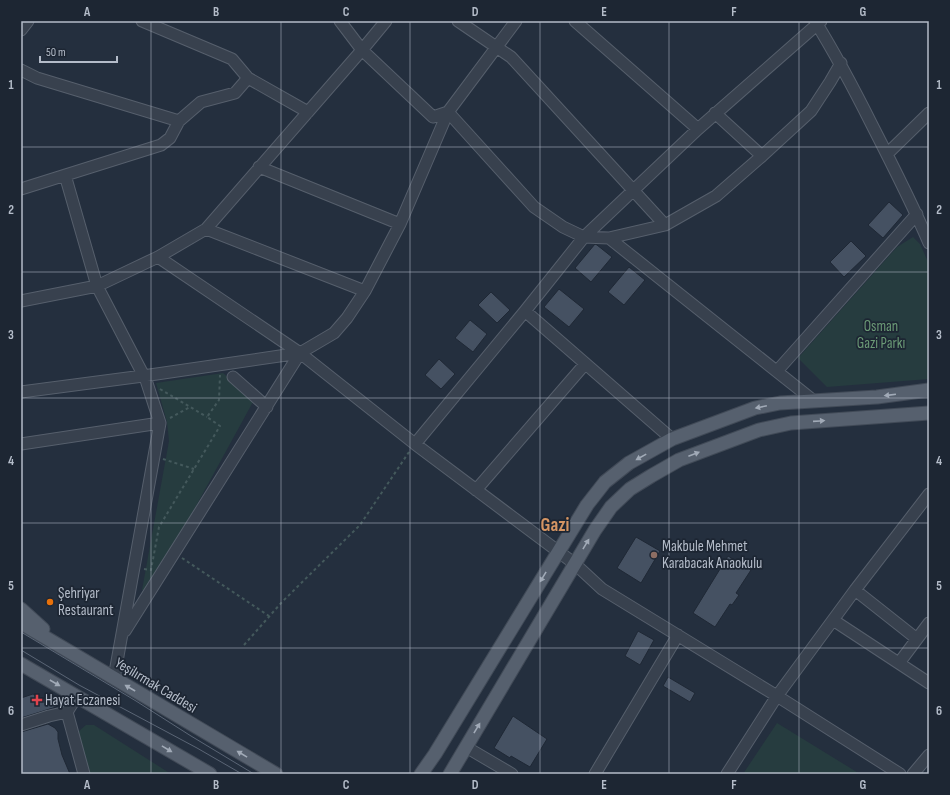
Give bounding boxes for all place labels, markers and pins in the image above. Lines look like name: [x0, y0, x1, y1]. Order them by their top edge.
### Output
place label: Makbule Mehmet Karabacak Anaokulu: [662, 537, 762, 573]
marker: Makbule Mehmet Karabacak Anaokulu: [649, 550, 659, 560]
place label: Şehriyar Restaurant: [58, 584, 114, 620]
marker: Şehriyar Restaurant: [45, 597, 55, 607]
place label: Hayat Eczanesi: [45, 691, 121, 710]
marker: Hayat Eczanesi: [32, 695, 42, 705]

